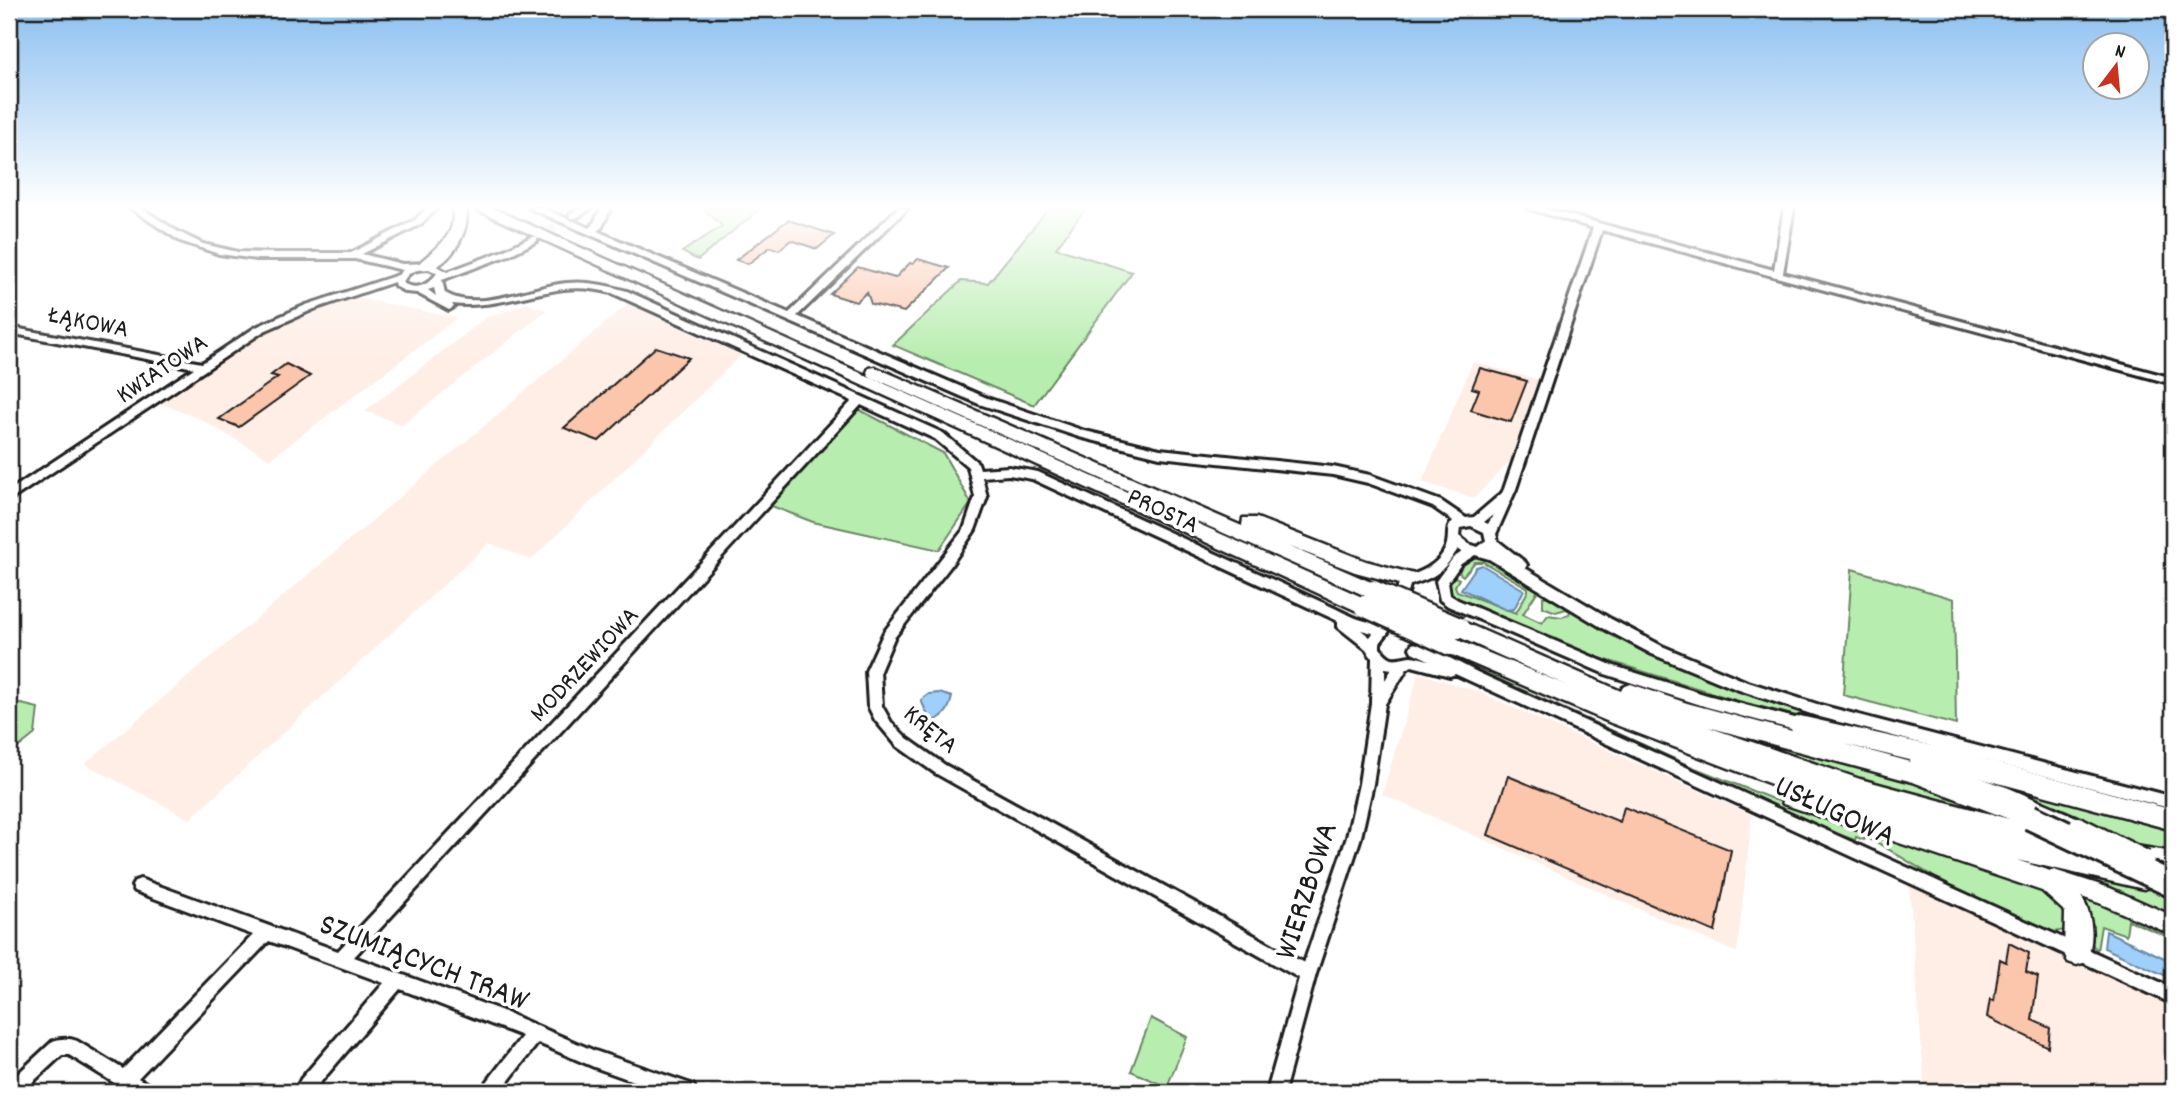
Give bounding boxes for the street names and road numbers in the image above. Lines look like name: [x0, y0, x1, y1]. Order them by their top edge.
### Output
street label: ŁĄKOWA: [44, 297, 132, 349]
street label: KWIATOWA: [110, 326, 216, 414]
street label: PROSTA: [1121, 479, 1205, 545]
street label: MODRZEWIOWA: [522, 599, 649, 732]
street label: KRĘTA: [894, 697, 965, 764]
street label: USŁUGOWA: [1766, 765, 1902, 862]
street label: WIERZBOWA: [1265, 817, 1353, 966]
street label: SZUMIĄCYCH TRAW: [312, 904, 535, 1026]

